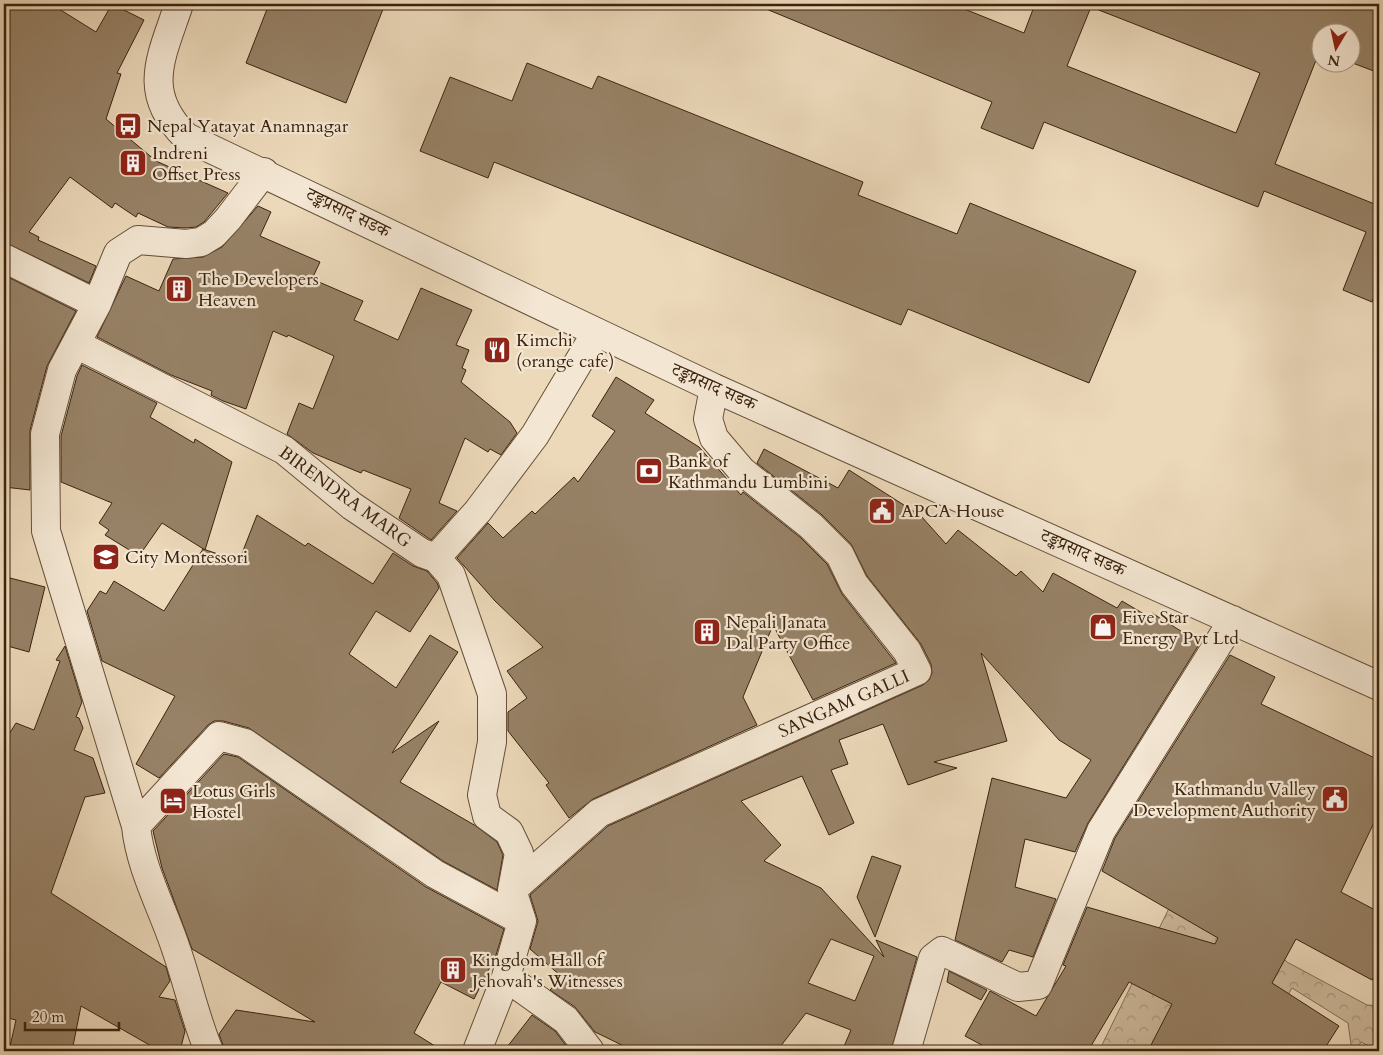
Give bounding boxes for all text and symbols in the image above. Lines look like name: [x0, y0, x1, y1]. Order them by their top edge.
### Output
north arrow: [1310, 22, 1360, 72]
text: N: [1327, 50, 1342, 71]
bus stop icon: Nepal Yatayat Anamnagar: [113, 111, 143, 141]
place label: Nepal Yatayat Anamnagar: [147, 114, 349, 139]
place label: Indreni Offset Press: [152, 141, 241, 187]
building icon: Indreni Offset Press: [118, 148, 148, 178]
street label: टङ्कप्रसाद सडक: [301, 181, 395, 245]
place label: The Developers Heaven: [198, 267, 319, 313]
building icon: The Developers Heaven: [164, 274, 194, 304]
place label: Kimchi (orange cafe): [516, 328, 614, 374]
restaurant icon: Kimchi (orange cafe): [482, 335, 512, 365]
street label: टङ्कप्रसाद सडक: [667, 357, 762, 417]
street label: BIRENDRA MARG: [274, 440, 416, 554]
place label: Bank of Kathmandu Lumbini: [668, 449, 828, 495]
bank icon: Bank of Kathmandu Lumbini: [634, 456, 664, 486]
public building icon: APCA House: [867, 496, 897, 526]
place label: APCA House: [901, 499, 1005, 524]
street label: टङ्कप्रसाद सडक: [1036, 523, 1131, 583]
school or university icon: City Montessori: [91, 542, 121, 572]
place label: City Montessori: [125, 545, 248, 570]
place label: Five Star Energy Pvt Ltd: [1122, 605, 1239, 651]
place label: Nepali Janata Dal Party Office: [726, 610, 850, 656]
shop icon: Five Star Energy Pvt Ltd: [1088, 612, 1118, 642]
building icon: Nepali Janata Dal Party Office: [692, 617, 722, 647]
street label: SANGAM GALLI: [775, 664, 913, 744]
place label: Kathmandu Valley Development Authority: [1133, 777, 1316, 823]
place label: Lotus Girls Hostel: [192, 779, 276, 825]
public building icon: Kathmandu Valley Development Authority: [1320, 784, 1350, 814]
hotel icon: Lotus Girls Hostel: [158, 786, 188, 816]
place label: Kingdom Hall of Jehovah's Witnesses: [469, 948, 623, 994]
building icon: Kingdom Hall of Jehovah's Witnesses: [438, 955, 468, 985]
scale bar: [25, 1000, 119, 1032]
text: 20 m: [32, 1007, 64, 1027]

